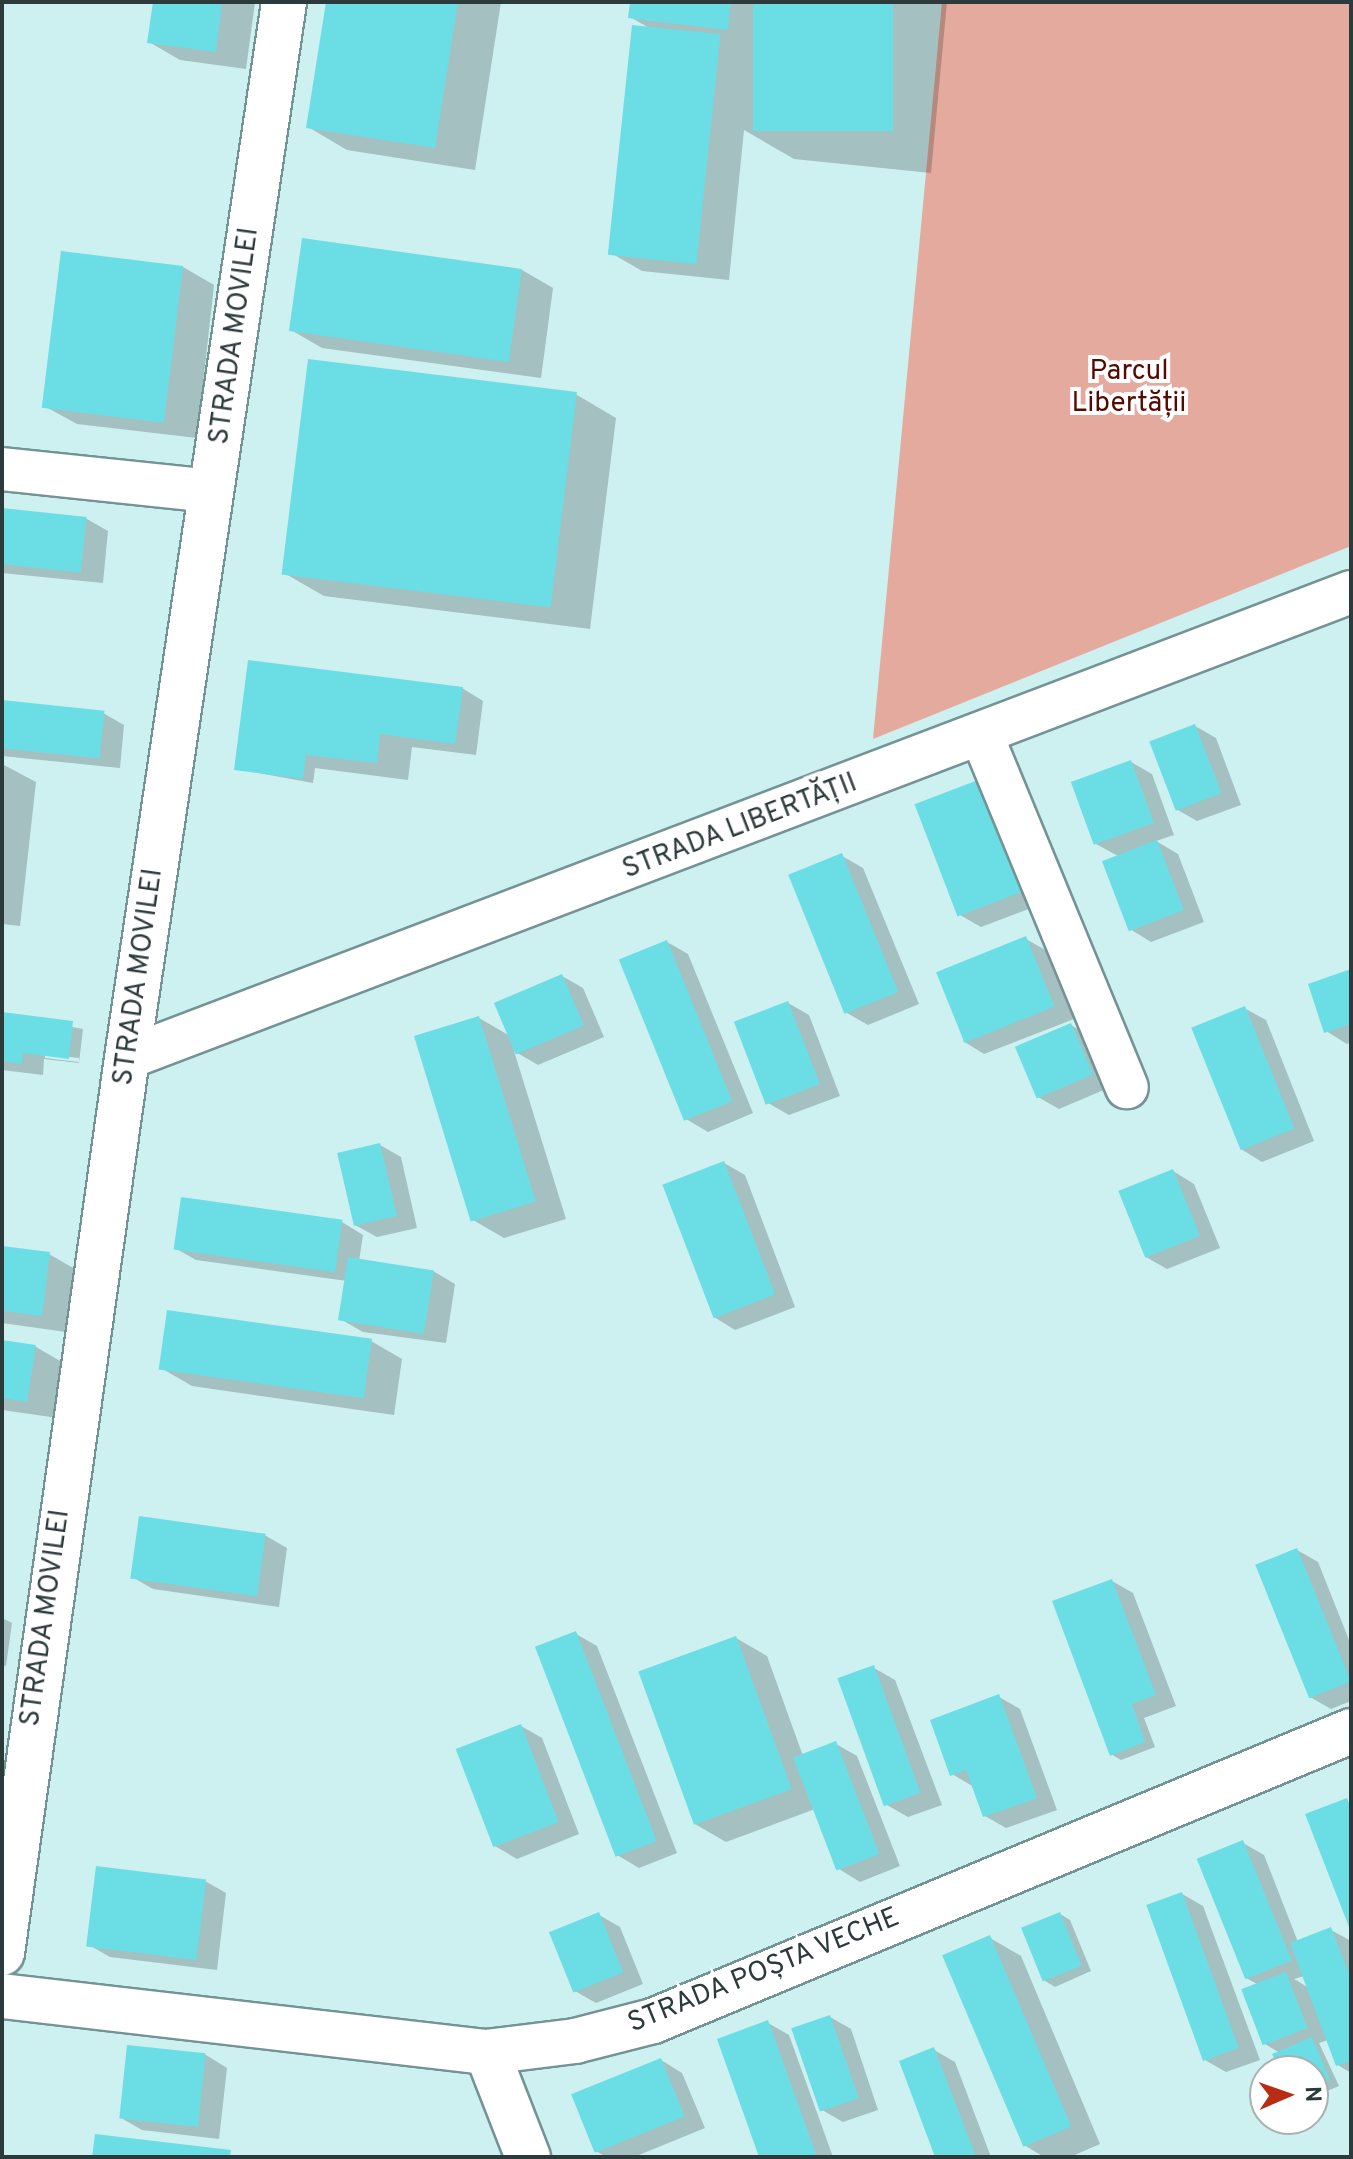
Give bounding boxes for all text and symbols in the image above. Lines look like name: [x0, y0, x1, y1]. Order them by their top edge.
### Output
street label: STRADA MOVILEI: [203, 225, 267, 447]
park label: Parcul Libertății: [1072, 355, 1186, 421]
street label: STRADA LIBERTĂȚII: [618, 767, 862, 887]
street label: STRADA MOVILEI: [107, 866, 171, 1088]
street label: STRADA MOVILEI: [14, 1507, 78, 1729]
street label: STRADA POȘTA VECHE: [622, 1901, 906, 2041]
north arrow: [1249, 2055, 1329, 2135]
text: N: [1298, 2086, 1325, 2103]

